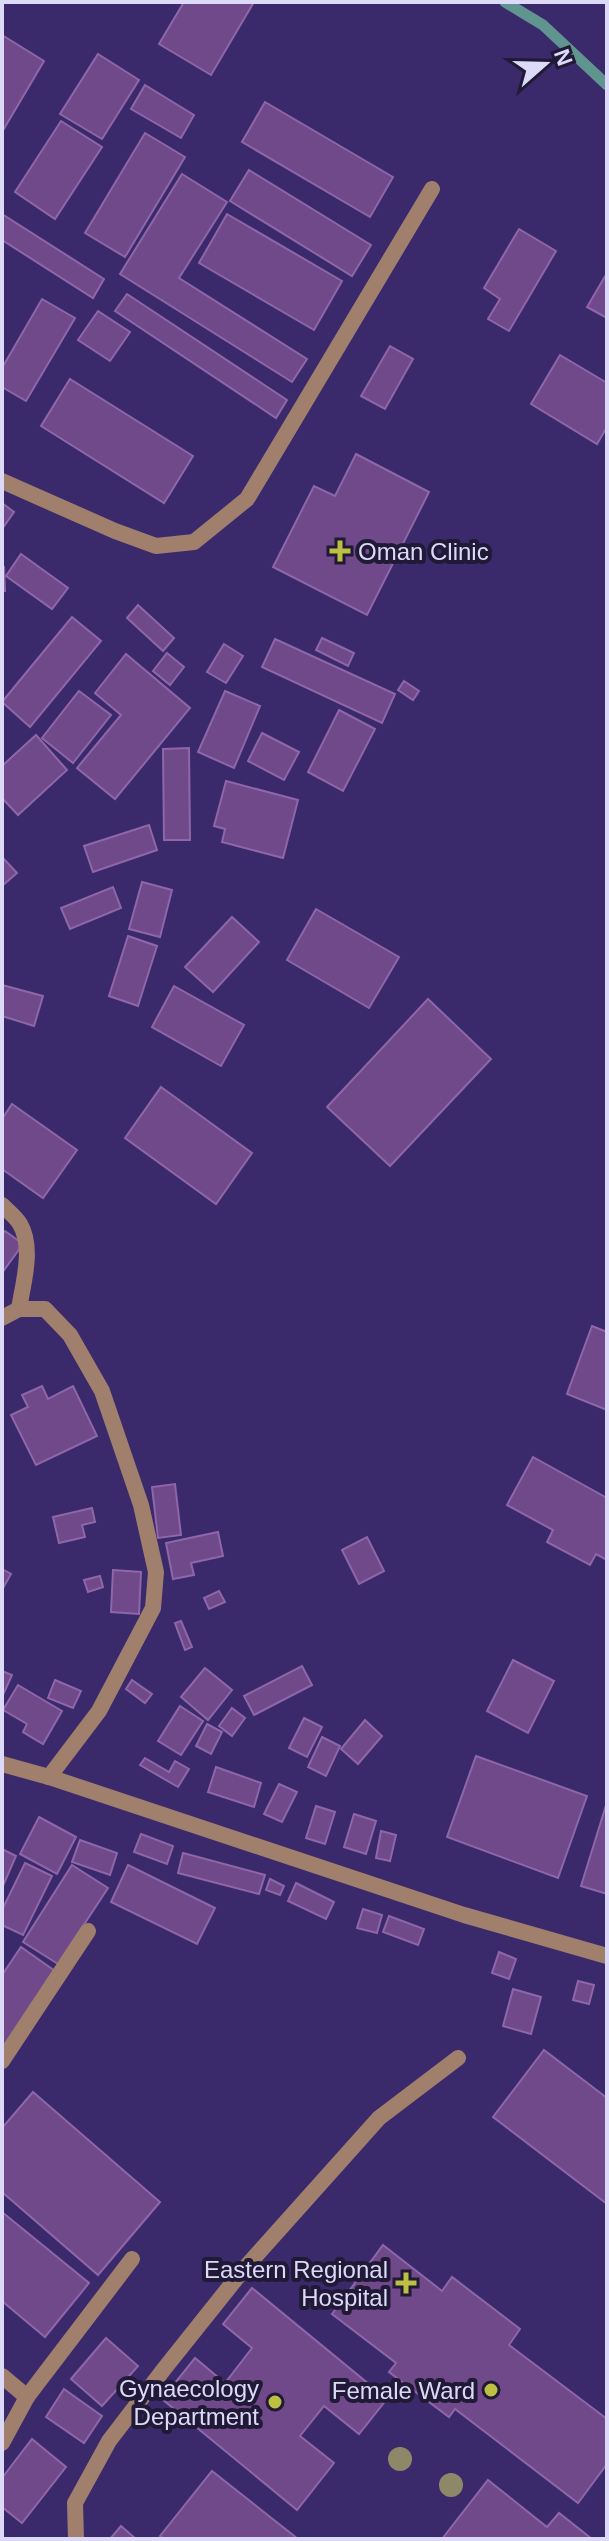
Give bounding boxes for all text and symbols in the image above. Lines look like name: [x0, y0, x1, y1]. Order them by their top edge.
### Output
north arrow: [505, 24, 585, 104]
text: N: [549, 46, 578, 69]
place label: Oman Clinic: [358, 538, 489, 565]
marker: Oman Clinic: [329, 540, 351, 562]
place label: Eastern Regional Hospital: [204, 2256, 388, 2311]
marker: Eastern Regional Hospital: [395, 2272, 417, 2294]
place label: Gynaecology Department: [119, 2375, 259, 2430]
place label: Female Ward: [332, 2377, 475, 2404]
marker: Female Ward: [482, 2381, 500, 2399]
marker: Gynaecology Department: [266, 2393, 284, 2411]

